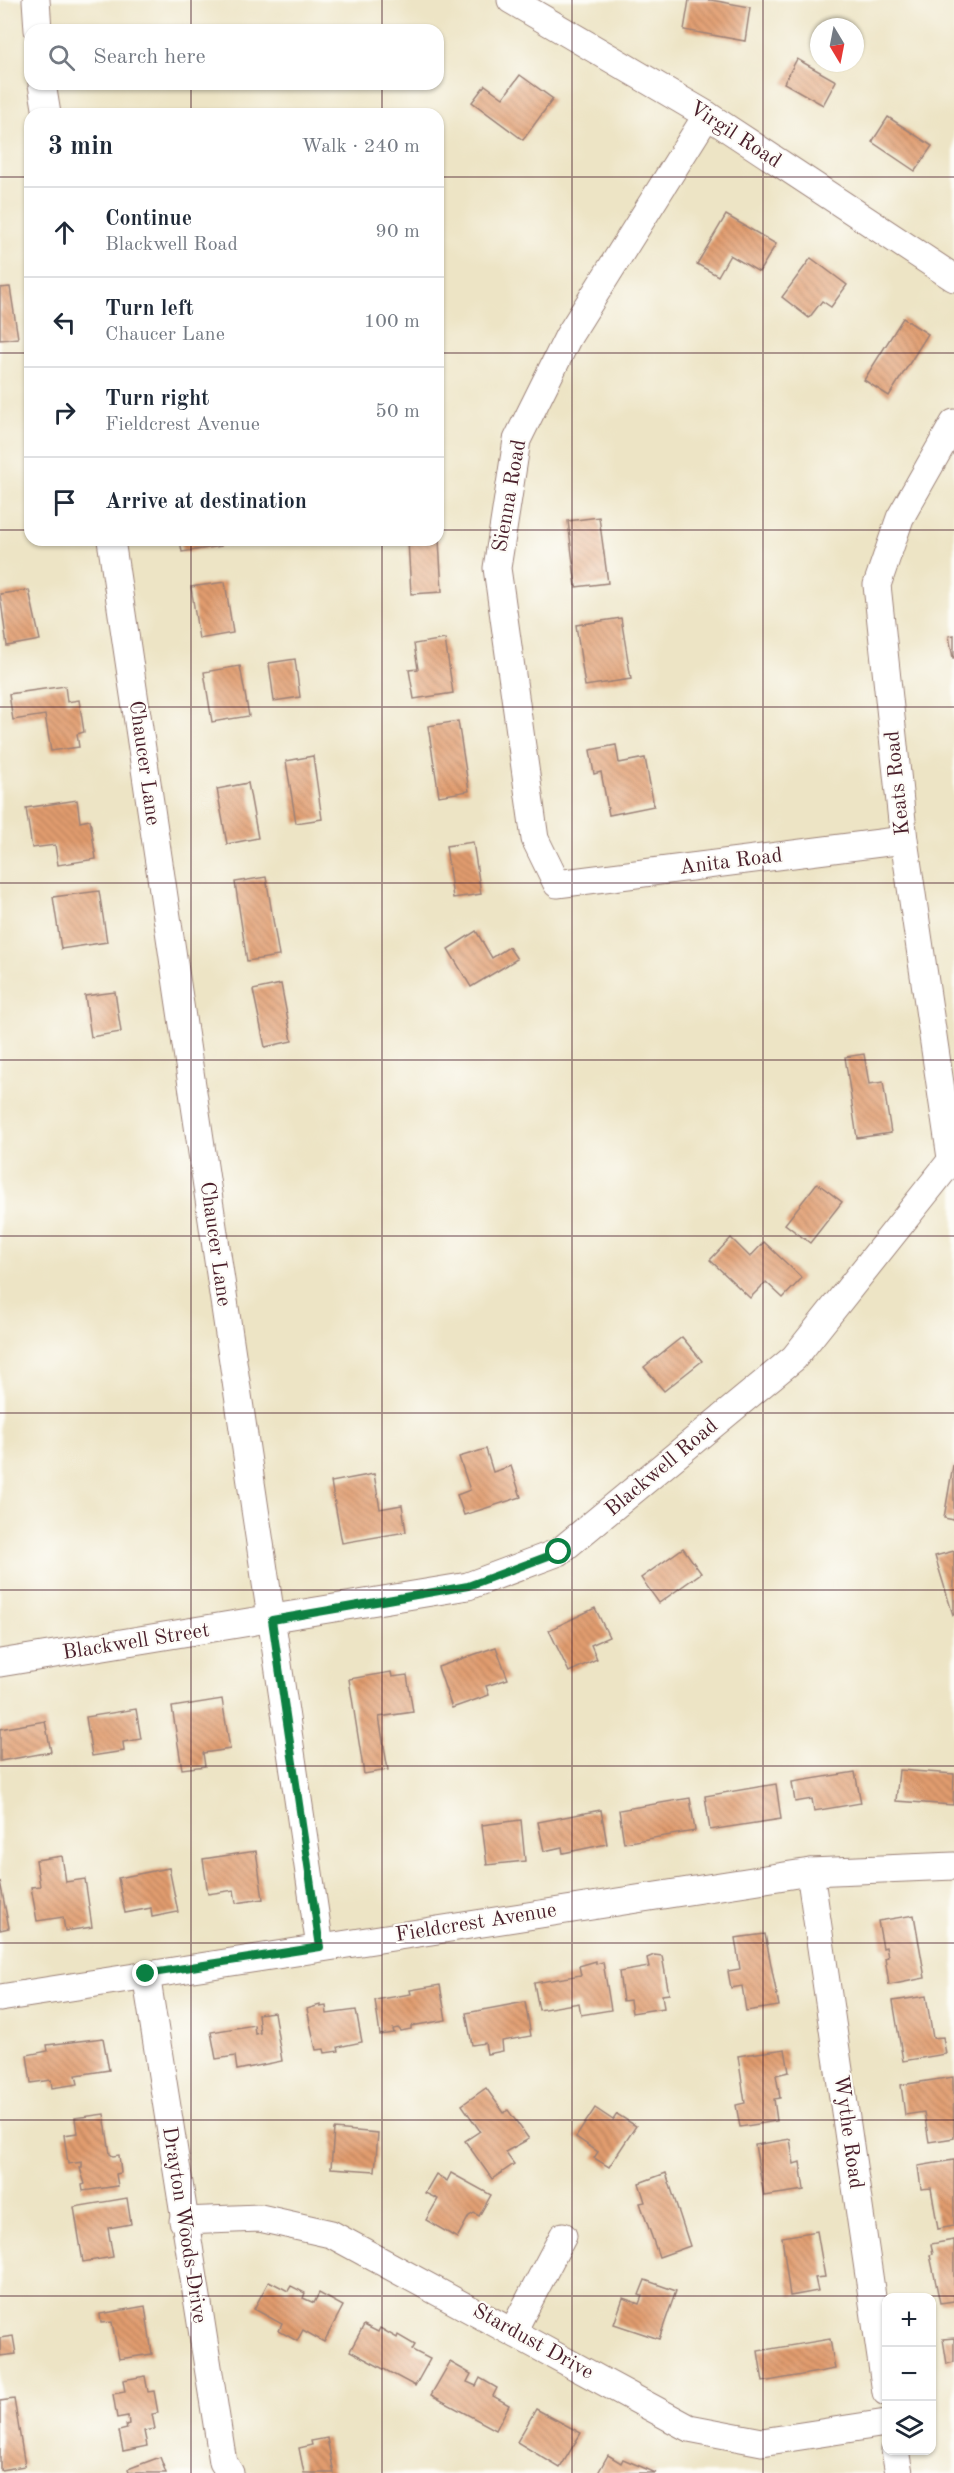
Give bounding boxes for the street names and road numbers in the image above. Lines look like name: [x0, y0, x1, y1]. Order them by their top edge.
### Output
street label: Virgil Road: [685, 98, 785, 172]
street label: Sienna Road: [490, 438, 530, 554]
street label: Chaucer Lane: [125, 699, 163, 827]
street label: Keats Road: [882, 730, 914, 836]
street label: Anita Road: [678, 845, 784, 879]
street label: Chaucer Lane: [196, 1180, 234, 1308]
street label: Blackwell Road: [602, 1415, 722, 1521]
street label: Blackwell Street: [61, 1620, 211, 1664]
street label: Fieldcrest Avenue: [394, 1900, 558, 1946]
street label: Wythe Road: [830, 2074, 866, 2190]
street label: Drayton Woods Drive: [158, 2125, 210, 2325]
street label: Stardust Drive: [469, 2300, 597, 2384]

